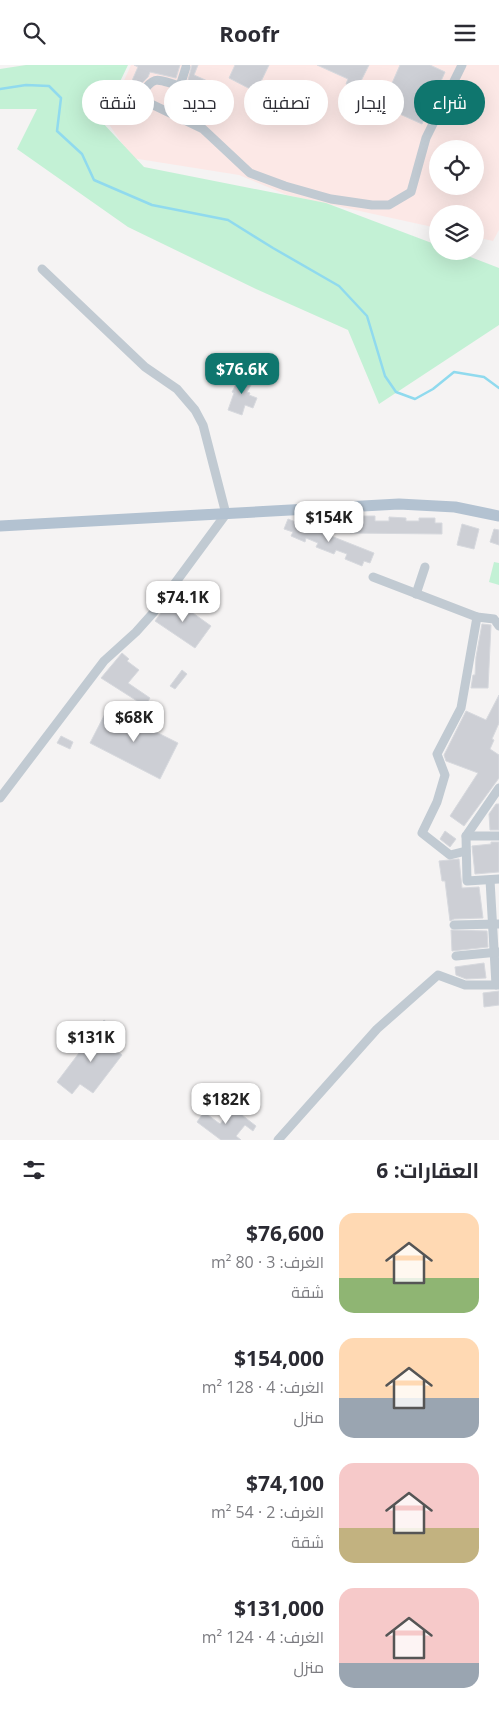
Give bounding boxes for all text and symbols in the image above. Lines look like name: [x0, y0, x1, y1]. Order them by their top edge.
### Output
text: Roofr: [219, 18, 280, 48]
icon: search: [20, 19, 48, 47]
icon: menu: [451, 19, 479, 47]
chip: شقة: [82, 80, 154, 125]
chip: جديد: [164, 80, 234, 125]
chip: تصفية: [244, 80, 328, 125]
chip: إيجار: [338, 80, 404, 125]
chip: شراء: [414, 80, 485, 125]
map controls: [429, 140, 484, 260]
button: locate: [429, 140, 484, 195]
button: layers: [429, 205, 484, 260]
pin: $76.6K: [201, 353, 283, 395]
text: $76.6K: [216, 358, 268, 380]
pin: $154K: [294, 501, 364, 543]
text: $154K: [305, 506, 353, 528]
pin: $74.1K: [142, 581, 224, 623]
text: $74.1K: [157, 586, 209, 608]
pin: $68K: [104, 701, 164, 743]
text: $68K: [115, 706, 153, 728]
pin: $131K: [56, 1021, 126, 1063]
text: $131K: [67, 1026, 115, 1048]
pin: $182K: [191, 1083, 261, 1125]
text: $182K: [202, 1088, 250, 1110]
icon: filters: [20, 1156, 48, 1184]
text: العقارات: 6: [376, 1156, 479, 1184]
text: $76,600: [246, 1219, 324, 1247]
icon: home: [379, 1233, 439, 1293]
text: الغرف: 3 · 80 m²: [211, 1251, 324, 1273]
text: شقة: [291, 1281, 324, 1303]
text: $154,000: [234, 1344, 324, 1372]
icon: home: [379, 1358, 439, 1418]
text: الغرف: 4 · 128 m²: [202, 1376, 324, 1398]
text: منزل: [294, 1406, 324, 1428]
text: $74,100: [246, 1469, 324, 1497]
icon: home: [379, 1483, 439, 1543]
text: الغرف: 2 · 54 m²: [211, 1501, 324, 1523]
text: شقة: [291, 1531, 324, 1553]
text: $131,000: [234, 1594, 324, 1622]
icon: home: [379, 1608, 439, 1668]
text: الغرف: 4 · 124 m²: [202, 1626, 324, 1648]
text: منزل: [294, 1656, 324, 1678]

